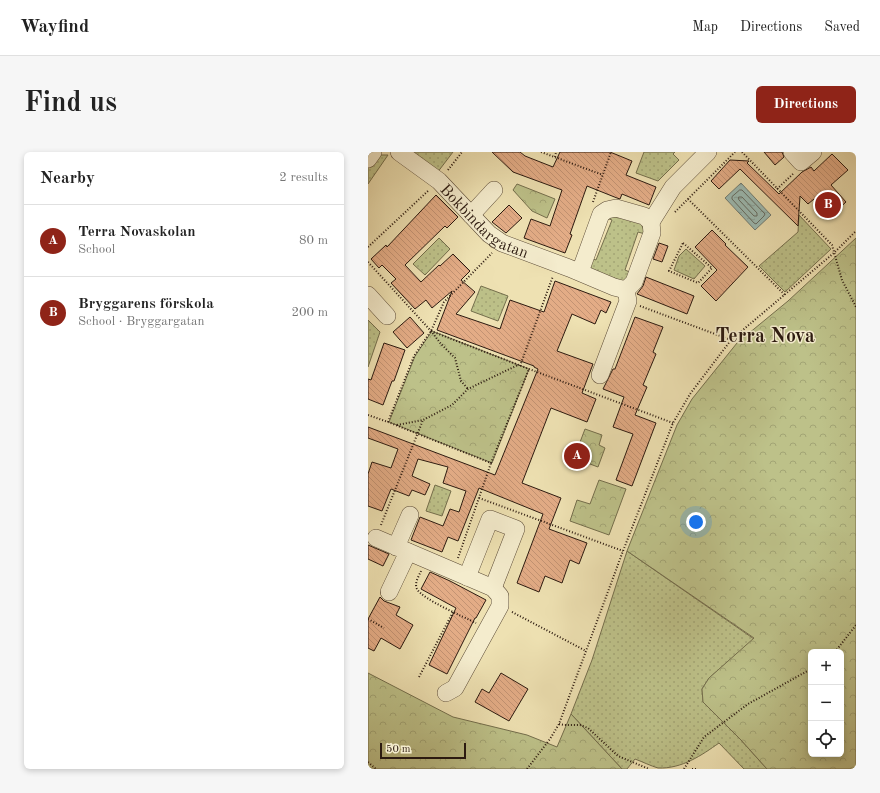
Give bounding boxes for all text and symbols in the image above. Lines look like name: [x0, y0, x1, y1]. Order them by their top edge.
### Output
text: Wayfind: [20, 18, 89, 37]
text: Map: [692, 20, 718, 34]
text: Directions: [740, 20, 802, 34]
text: Saved: [824, 20, 860, 34]
button: Directions: [756, 86, 856, 123]
text: Find us: [24, 90, 117, 118]
text: Nearby: [40, 170, 95, 187]
text: 2 results: [279, 171, 328, 184]
street label: Bokbindargatan: [436, 182, 531, 262]
pin: B: [815, 190, 841, 220]
text: Terra Novaskolan: [78, 225, 196, 240]
text: A: [48, 234, 58, 247]
text: 80 m: [299, 234, 328, 247]
text: School: [78, 243, 115, 256]
text: Bryggarens förskola: [78, 297, 214, 312]
text: B: [48, 306, 58, 319]
text: 200 m: [291, 306, 328, 319]
text: School · Bryggargatan: [78, 315, 205, 328]
district label: Terra Nova: [715, 327, 815, 347]
pin: A: [564, 441, 590, 471]
your location: [686, 512, 706, 532]
map controls: [808, 649, 844, 757]
button: +: [808, 649, 844, 685]
button: −: [808, 685, 844, 721]
button: locate: [808, 721, 844, 757]
scale bar: [380, 741, 466, 760]
text: 50 m: [386, 744, 411, 755]

